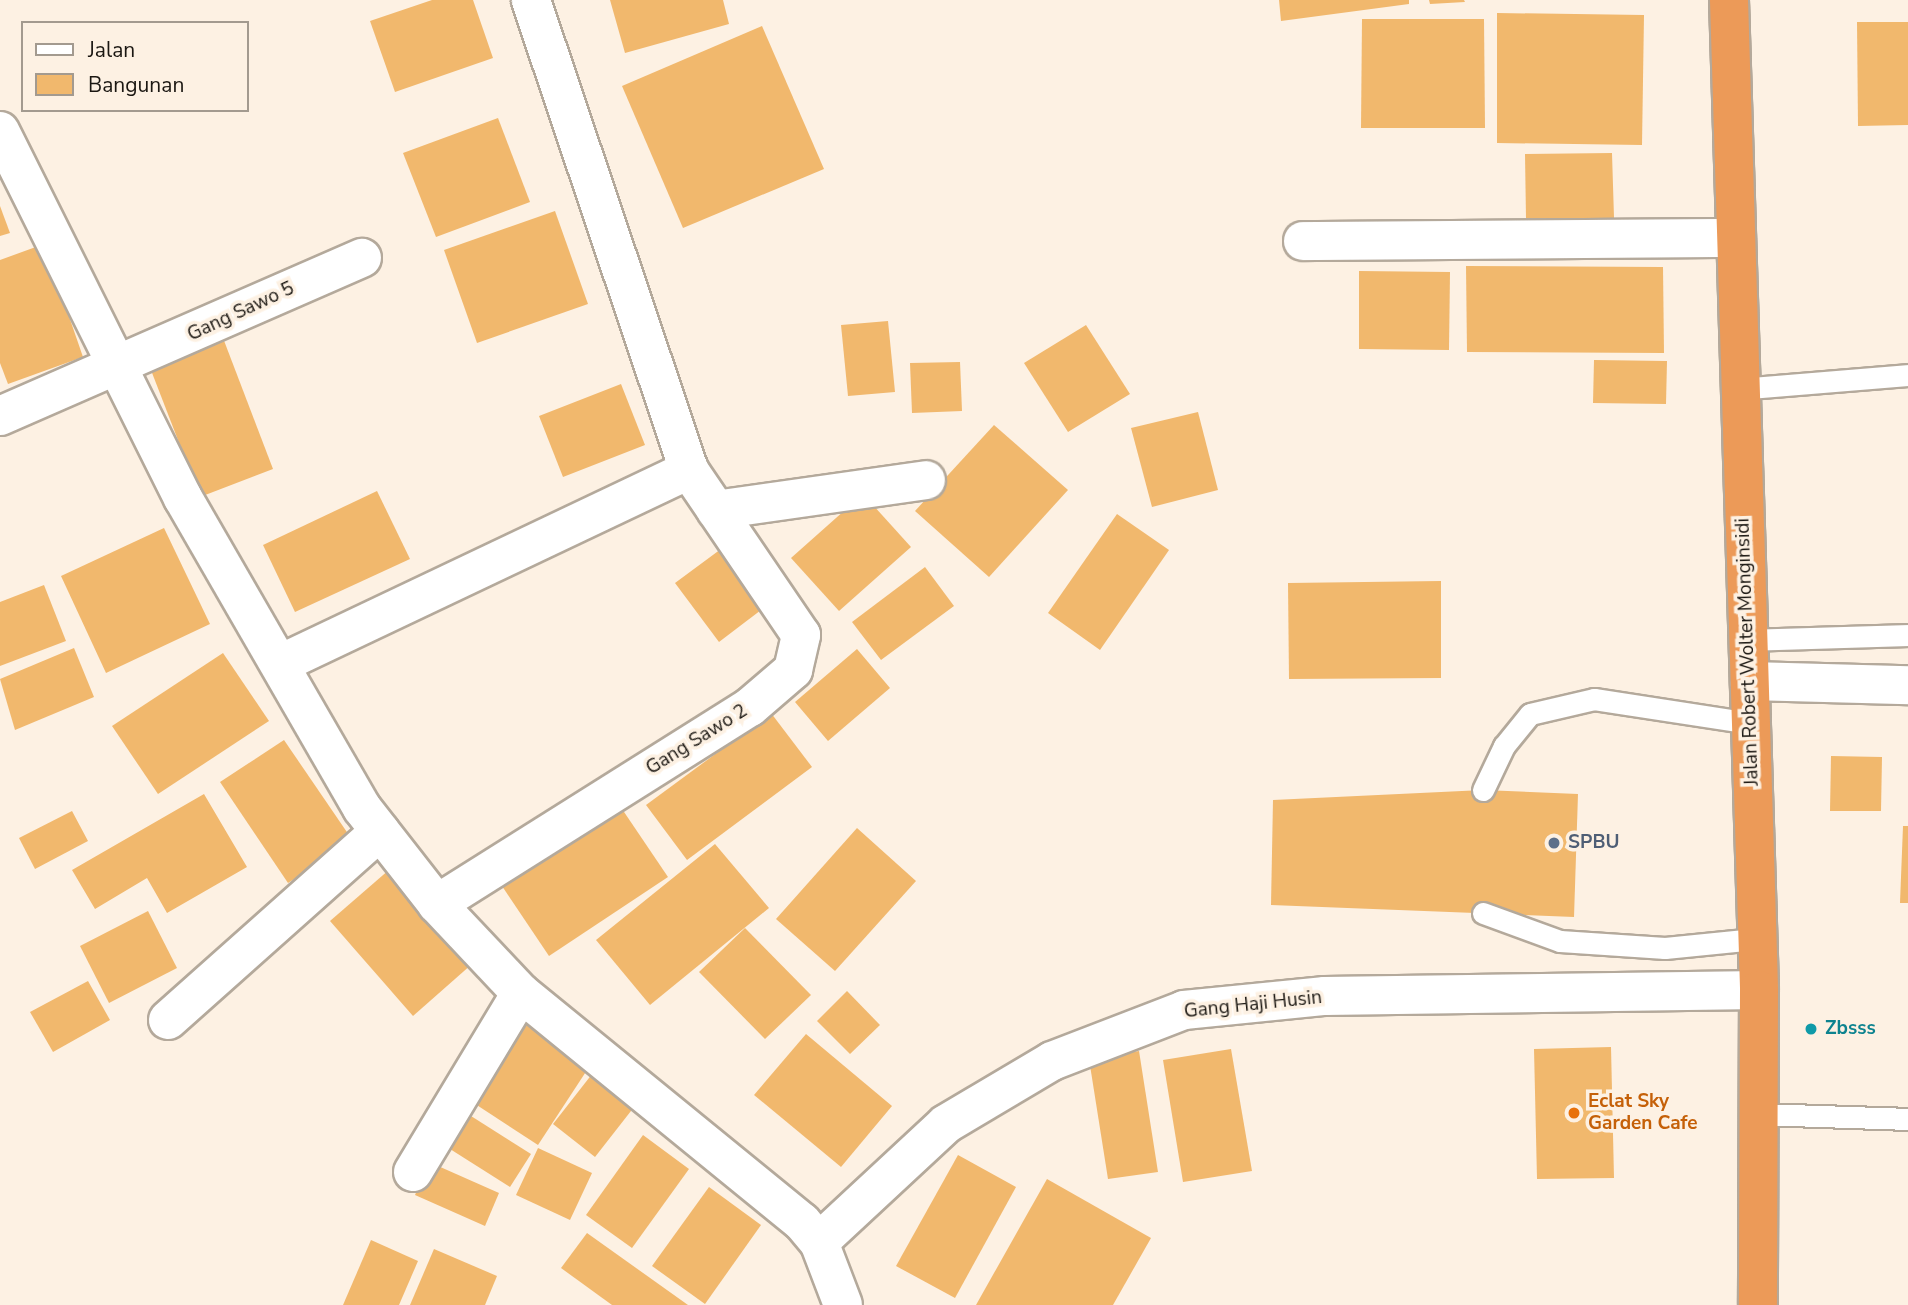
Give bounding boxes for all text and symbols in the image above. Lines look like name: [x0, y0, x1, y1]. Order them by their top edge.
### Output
legend: [21, 21, 248, 112]
text: Jalan: [88, 36, 135, 64]
text: Bangunan: [88, 71, 184, 99]
street label: Gang Sawo 5: [184, 277, 298, 347]
street label: Jalan Robert Wolter Monginsidi: [1732, 518, 1764, 786]
street label: Gang Sawo 2: [642, 700, 752, 780]
place label: SPBU: [1568, 832, 1619, 854]
marker: SPBU: [1546, 835, 1562, 851]
street label: Gang Haji Husin: [1183, 986, 1323, 1024]
place label: Zbsss: [1825, 1018, 1876, 1040]
marker: Zbsss: [1803, 1021, 1819, 1037]
place label: Eclat Sky Garden Cafe: [1588, 1091, 1698, 1135]
marker: Eclat Sky Garden Cafe: [1566, 1105, 1582, 1121]

